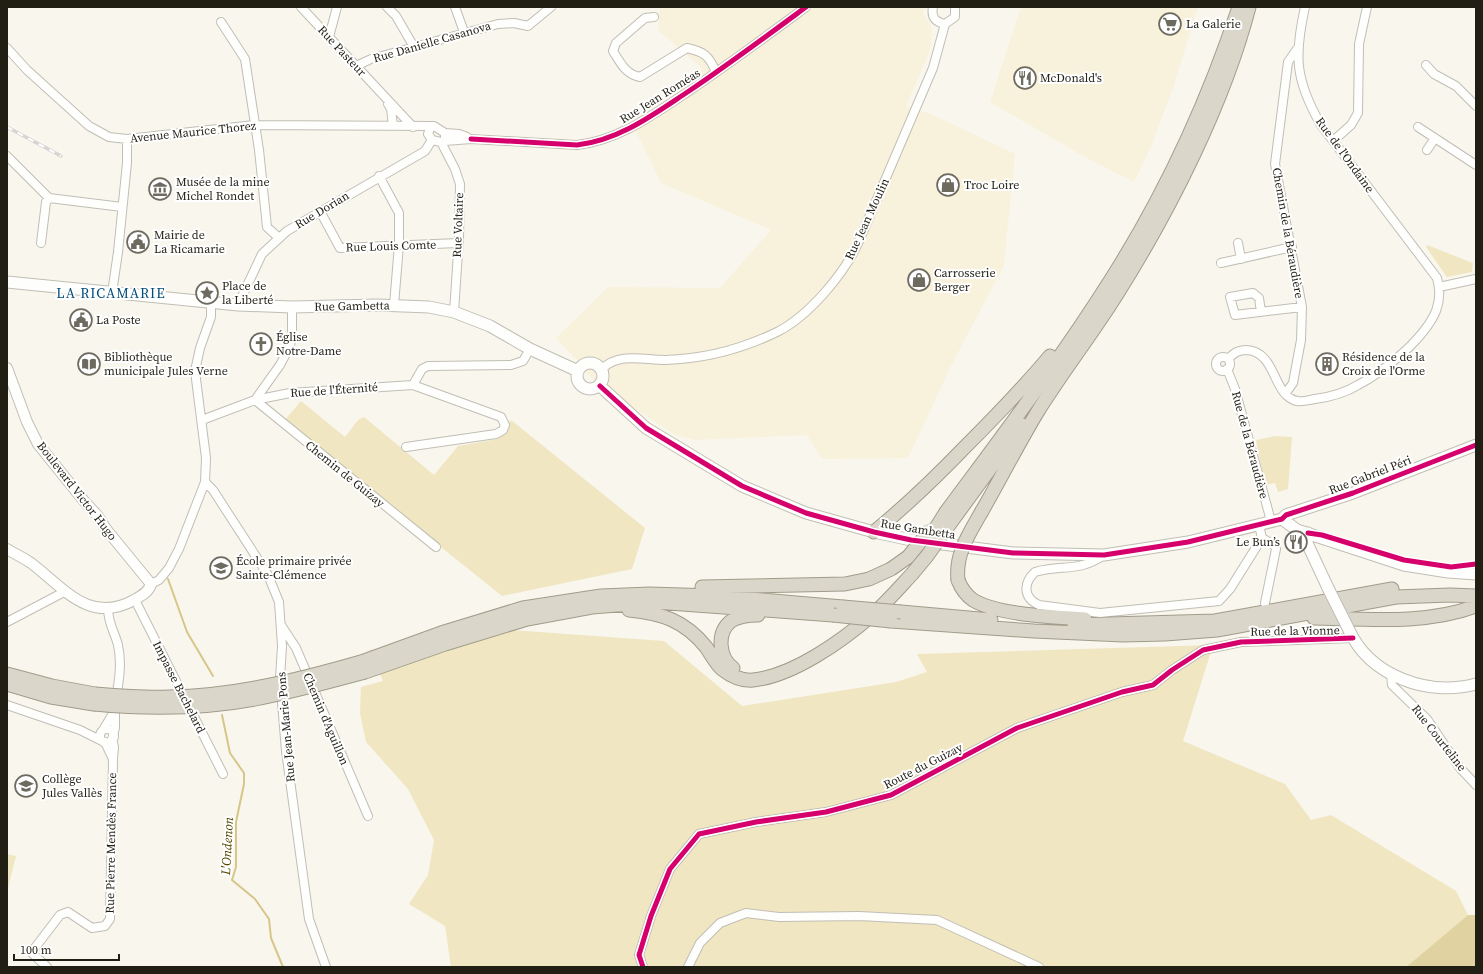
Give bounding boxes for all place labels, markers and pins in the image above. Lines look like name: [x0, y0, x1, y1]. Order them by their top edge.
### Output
supermarket icon: La Galerie: [1157, 11, 1183, 37]
place label: La Galerie: [1186, 16, 1241, 32]
restaurant icon: McDonald's: [1012, 65, 1038, 91]
place label: McDonald's: [1040, 70, 1102, 86]
shop icon: Troc Loire: [935, 172, 961, 198]
place label: Musée de la mine Michel Rondet: [176, 174, 270, 204]
museum icon: Musée de la mine Michel Rondet: [147, 176, 173, 202]
place label: Troc Loire: [964, 177, 1019, 193]
place label: Mairie de La Ricamarie: [154, 227, 225, 257]
public building icon: Mairie de La Ricamarie: [125, 229, 151, 255]
place label: Carrosserie Berger: [934, 265, 996, 295]
shop icon: Carrosserie Berger: [906, 267, 932, 293]
place label: Place de la Liberté: [222, 278, 273, 308]
place icon: Place de la Liberté: [194, 280, 220, 306]
public building icon: La Poste: [68, 307, 94, 333]
place label: La Poste: [96, 312, 141, 328]
place label: Église Notre-Dame: [276, 329, 342, 359]
church icon: Église Notre-Dame: [248, 331, 274, 357]
place label: Bibliothèque municipale Jules Verne: [104, 349, 228, 379]
place label: Résidence de la Croix de l'Orme: [1342, 349, 1426, 379]
library icon: Bibliothèque municipale Jules Verne: [76, 351, 102, 377]
building icon: Résidence de la Croix de l'Orme: [1314, 351, 1340, 377]
restaurant icon: Le Bun’s: [1283, 529, 1309, 555]
place label: Le Bun’s: [1236, 534, 1280, 550]
place label: École primaire privée Sainte-Clémence: [236, 553, 352, 583]
school or university icon: École primaire privée Sainte-Clémence: [208, 555, 234, 581]
place label: Collège Jules Vallès: [41, 771, 102, 801]
school or university icon: Collège Jules Vallès: [13, 773, 39, 799]

